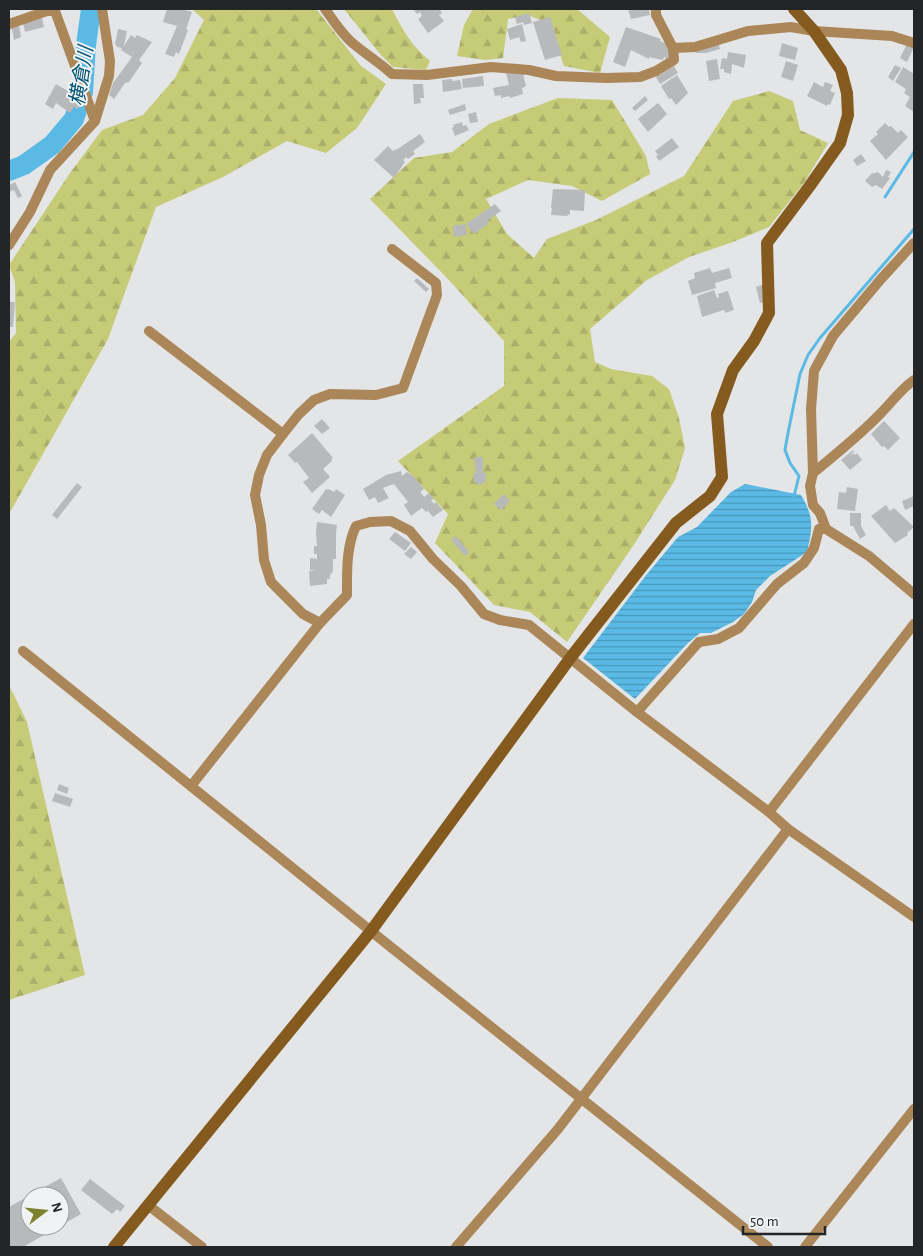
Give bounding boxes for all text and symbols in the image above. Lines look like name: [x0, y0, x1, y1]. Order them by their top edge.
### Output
water label: 横倉川: [66, 43, 97, 107]
north arrow: [20, 1186, 70, 1236]
text: N: [48, 1201, 65, 1214]
scale bar: [743, 1204, 826, 1236]
text: 50 m: [750, 1214, 779, 1229]

